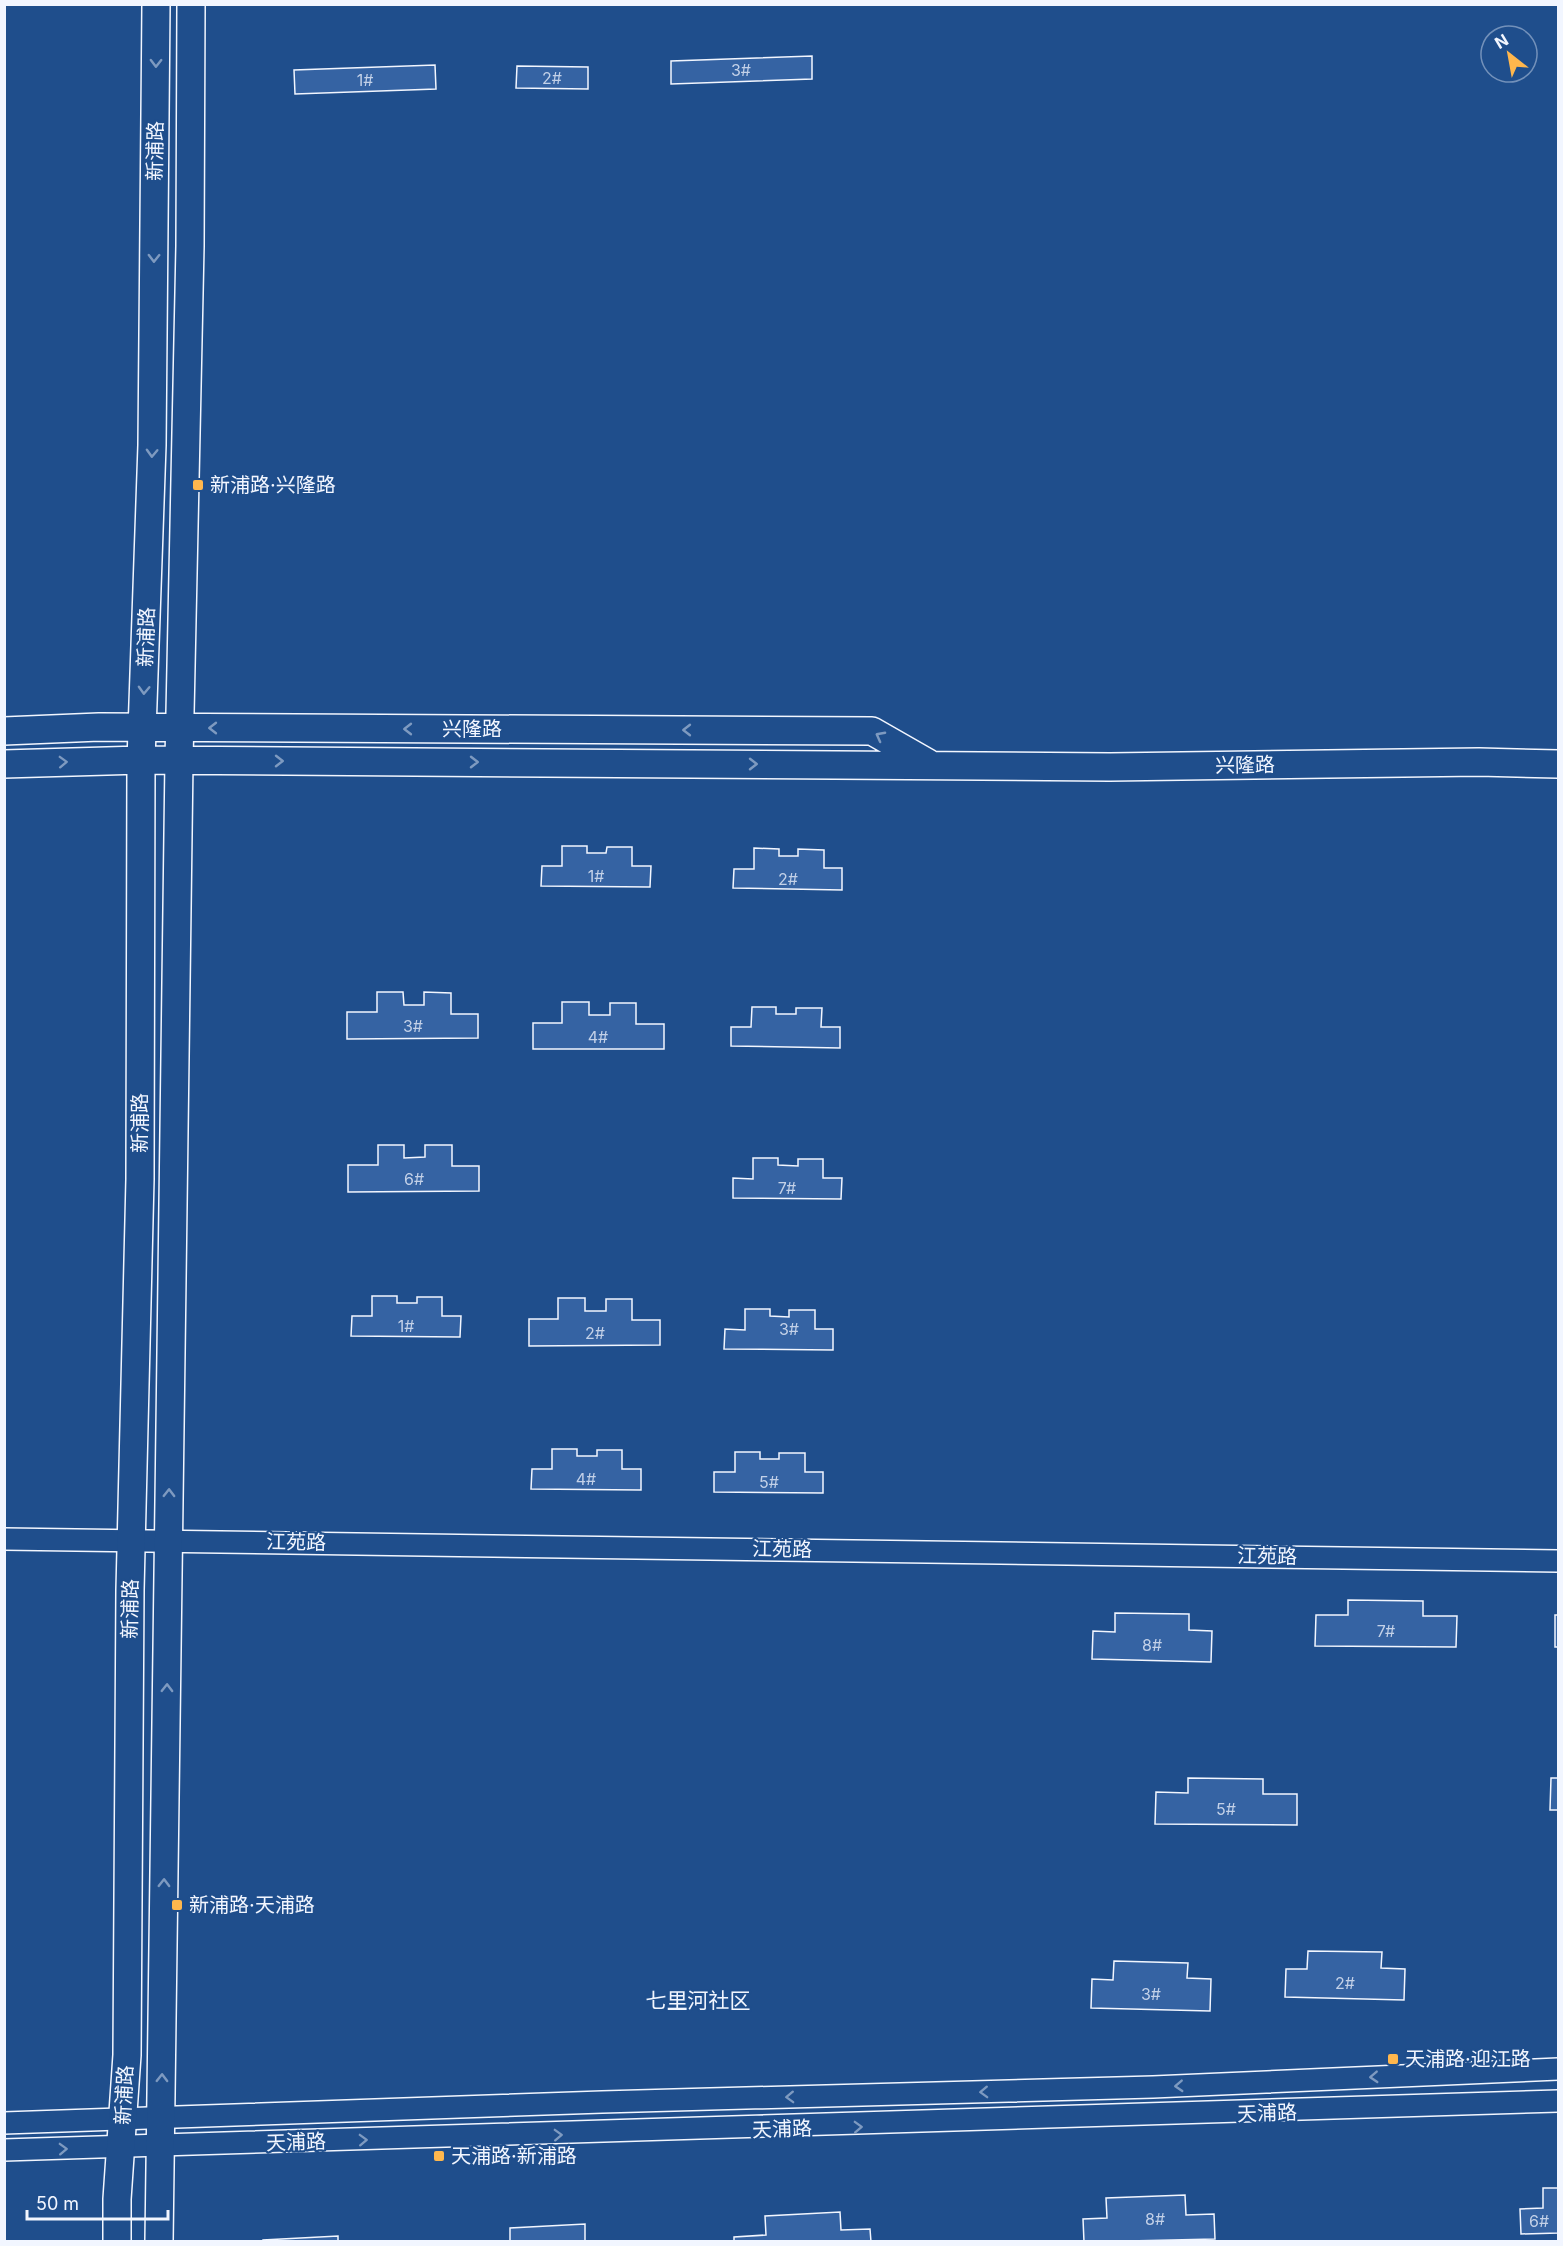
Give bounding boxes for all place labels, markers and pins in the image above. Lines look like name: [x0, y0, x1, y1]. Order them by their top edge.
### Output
place label: 新浦路·兴隆路: [210, 473, 336, 497]
marker: 新浦路·兴隆路: [191, 478, 205, 492]
place label: 新浦路·天浦路: [189, 1893, 315, 1917]
marker: 新浦路·天浦路: [170, 1898, 184, 1912]
place label: 天浦路·迎江路: [1405, 2047, 1531, 2071]
marker: 天浦路·迎江路: [1386, 2052, 1400, 2066]
place label: 天浦路·新浦路: [451, 2144, 577, 2168]
marker: 天浦路·新浦路: [432, 2149, 446, 2163]

